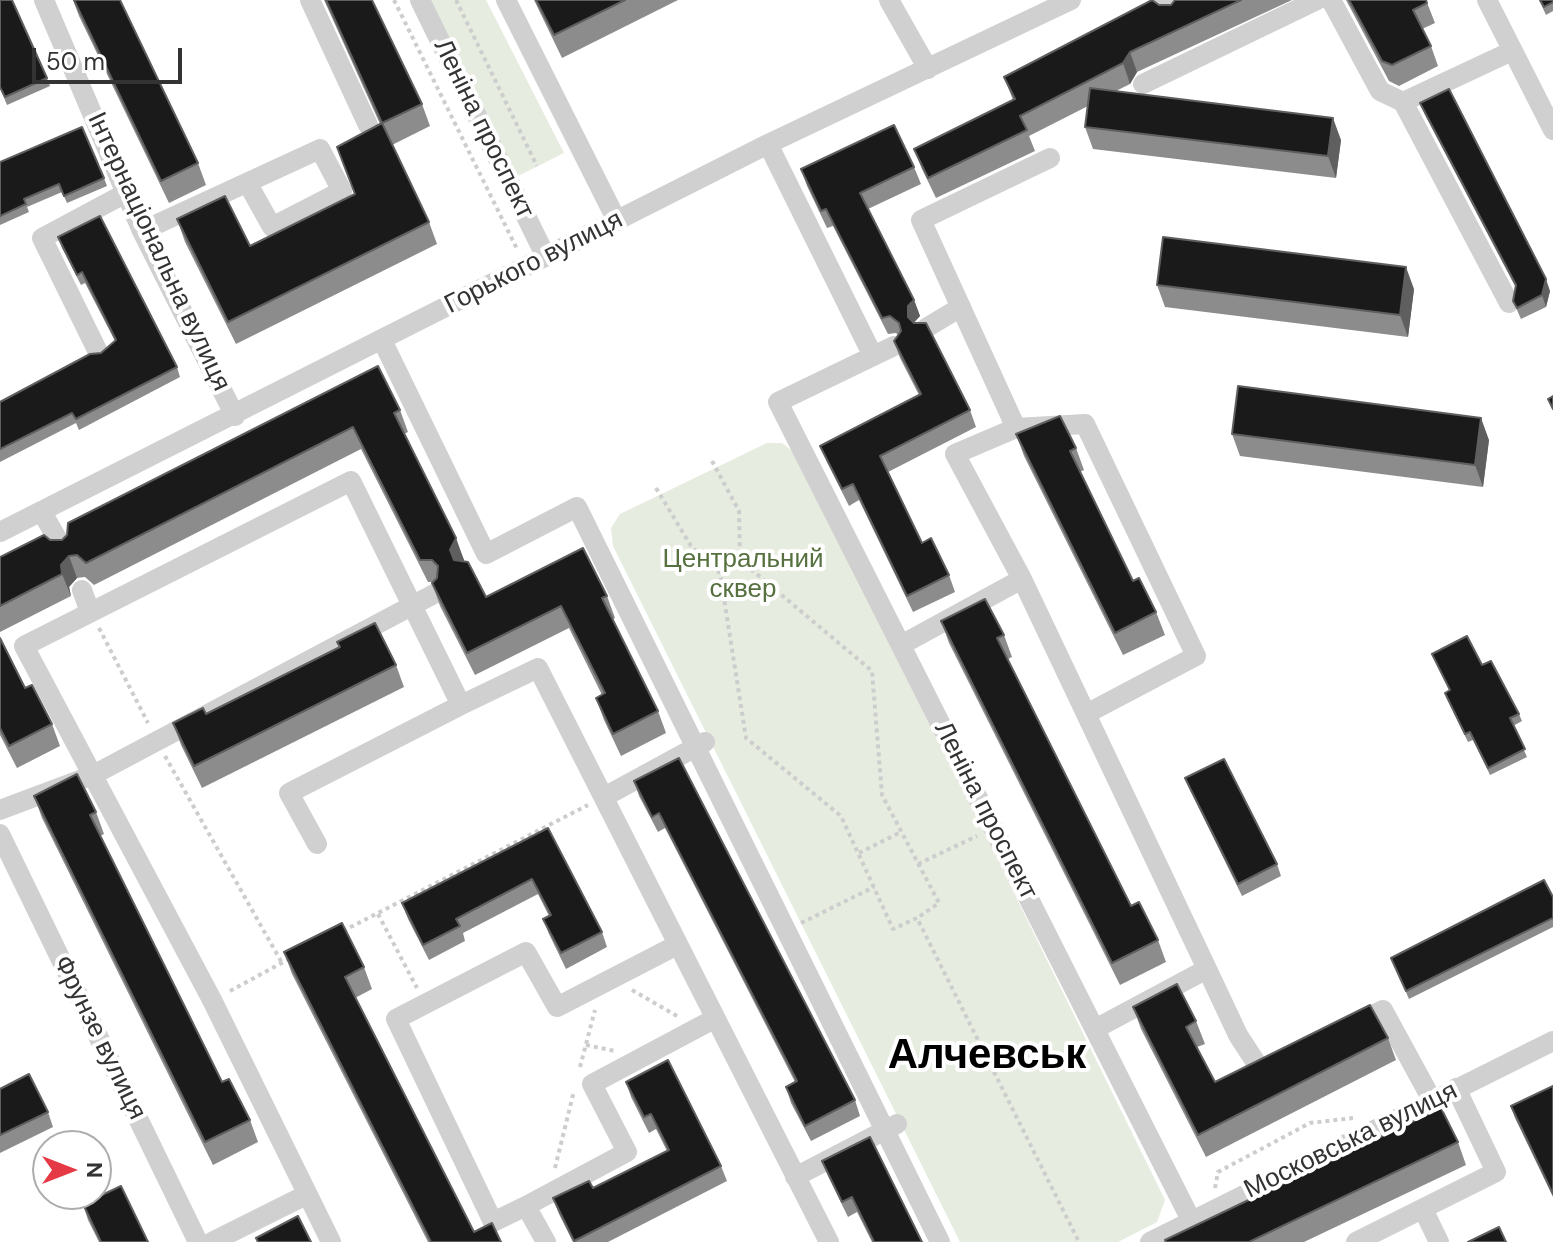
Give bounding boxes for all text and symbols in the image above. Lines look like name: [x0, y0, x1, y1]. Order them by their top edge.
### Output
scale bar: [36, 32, 186, 82]
street label: Леніна проспект: [426, 34, 540, 224]
text: 50 m: [46, 46, 105, 77]
street label: Інтернаціональна вулиця: [80, 108, 236, 396]
street label: Горького вулиця: [440, 205, 628, 321]
park label: Центральний сквер: [662, 544, 824, 606]
street label: Леніна проспект: [927, 717, 1043, 905]
street label: Фрунзе вулиця: [46, 951, 152, 1125]
district label: Алчевськ: [888, 1032, 1086, 1082]
street label: Московська вулиця: [1239, 1076, 1463, 1206]
north arrow: [32, 1130, 112, 1210]
text: N: [80, 1162, 109, 1178]

